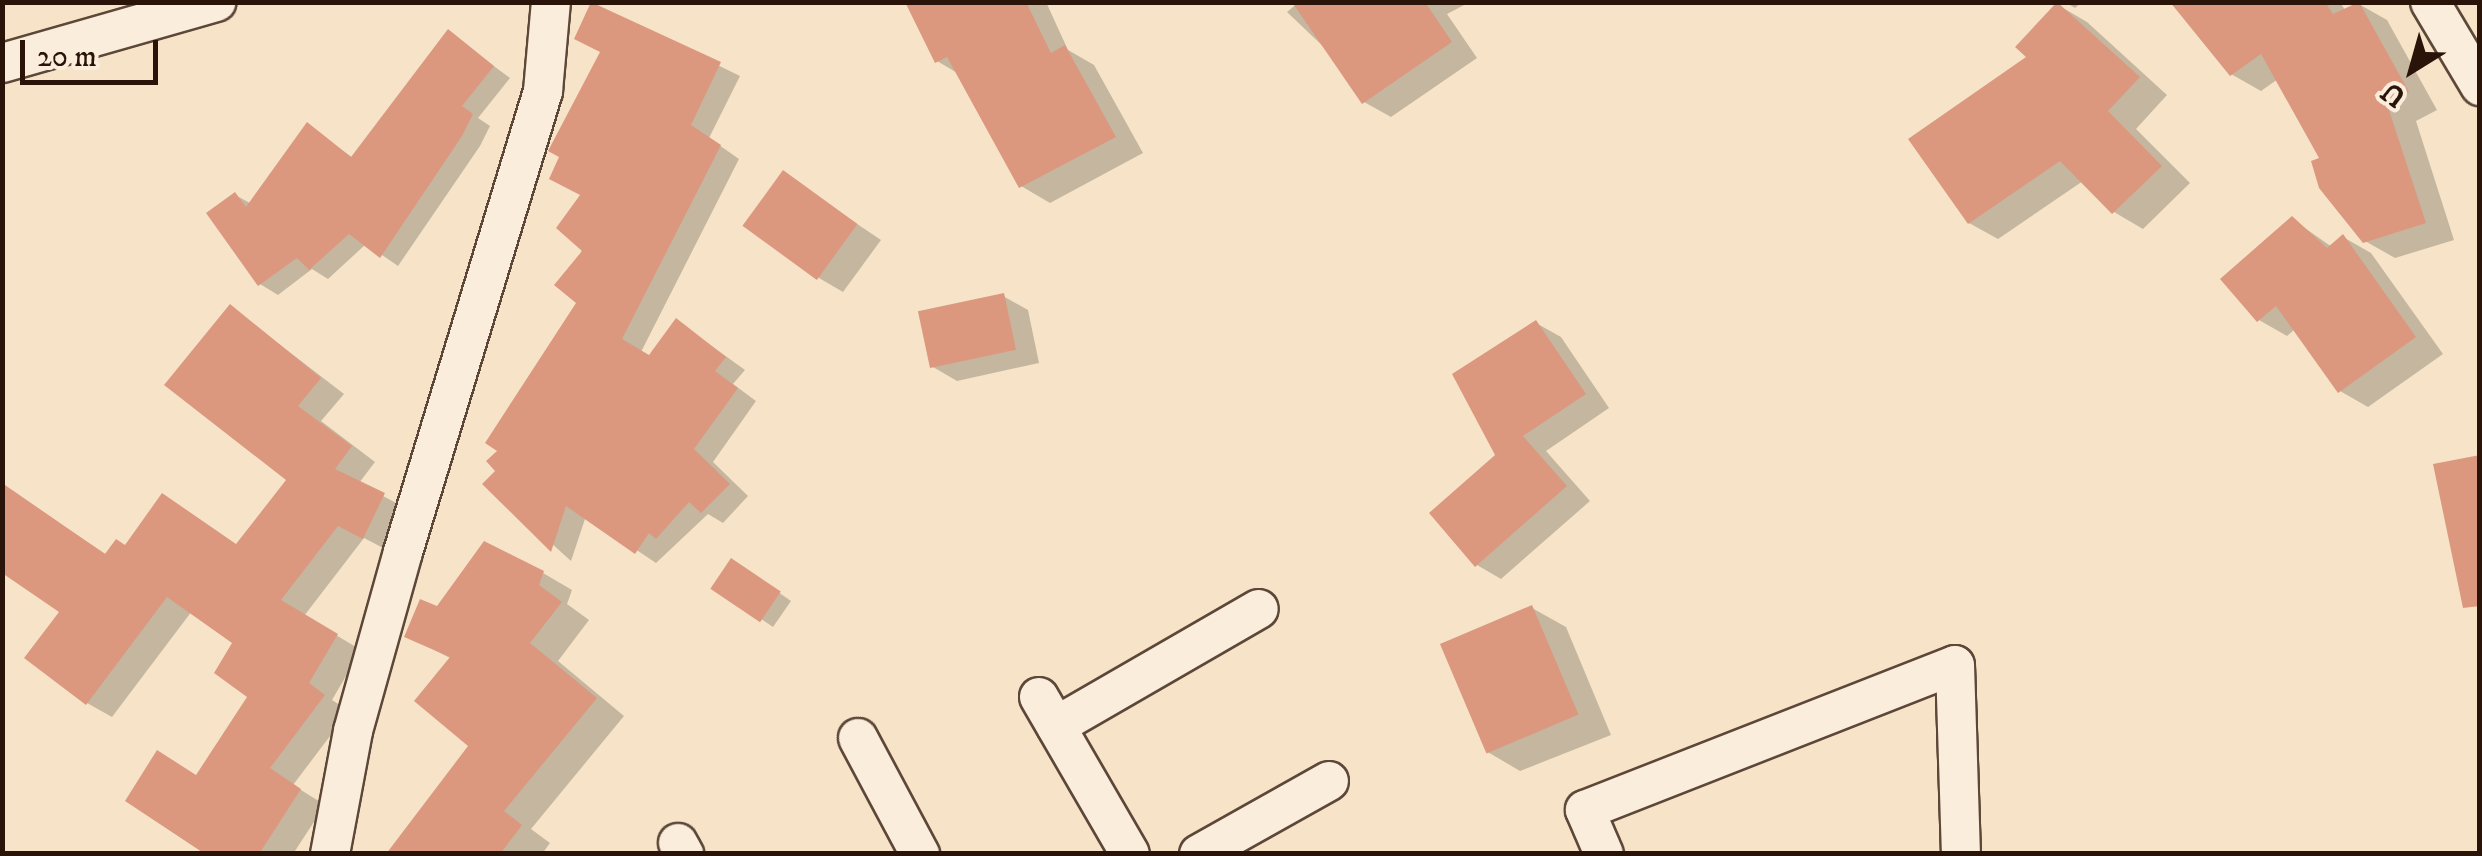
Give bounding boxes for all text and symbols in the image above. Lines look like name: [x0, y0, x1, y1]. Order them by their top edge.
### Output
scale bar: [25, 20, 162, 82]
north arrow: [2362, 20, 2462, 120]
text: 20 m: [37, 39, 97, 76]
text: U: [2374, 74, 2413, 115]

